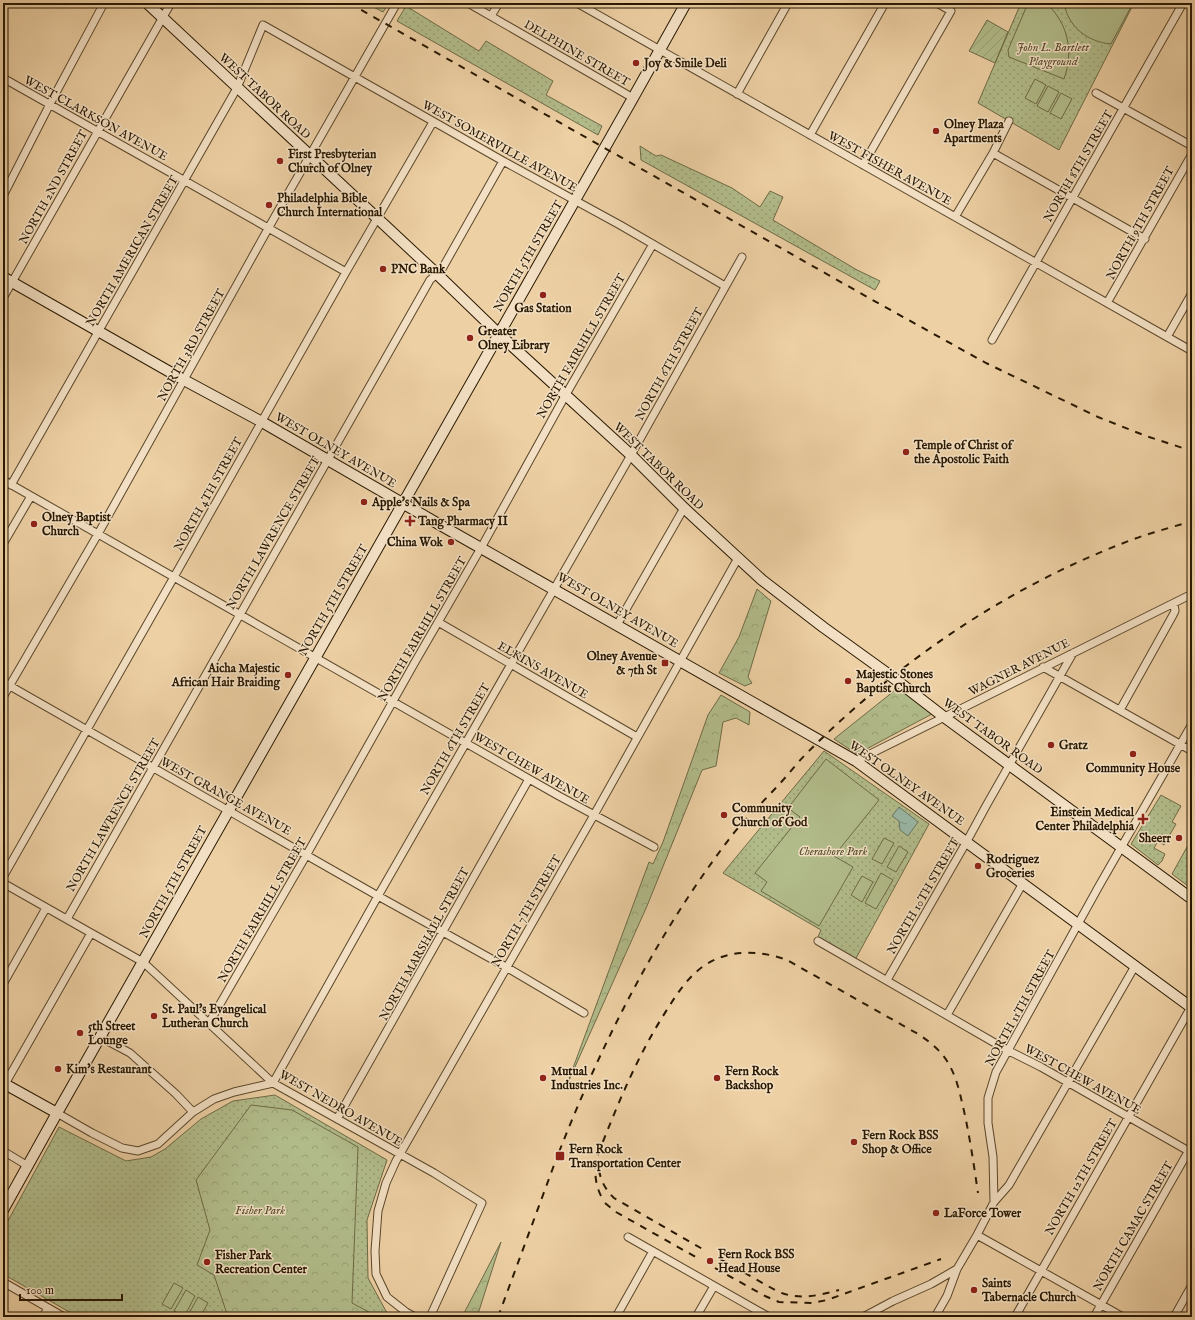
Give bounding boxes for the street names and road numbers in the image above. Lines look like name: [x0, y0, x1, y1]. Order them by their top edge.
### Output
street label: DELPHINE STREET: [521, 17, 632, 90]
street label: WEST TABOR ROAD: [216, 50, 314, 143]
street label: WEST CLARKSON AVENUE: [21, 73, 170, 164]
street label: WEST SOMERVILLE AVENUE: [420, 97, 580, 195]
street label: NORTH 8TH STREET: [1040, 108, 1117, 225]
street label: NORTH 2ND STREET: [16, 127, 91, 247]
street label: WEST FISHER AVENUE: [825, 128, 954, 209]
street label: NORTH 9TH STREET: [1103, 164, 1178, 282]
street label: NORTH AMERICAN STREET: [83, 173, 182, 329]
street label: NORTH 5TH STREET: [490, 198, 567, 315]
street label: NORTH FAIRHILL STREET: [534, 271, 629, 421]
street label: NORTH 3RD STREET: [154, 286, 229, 404]
street label: NORTH 6TH STREET: [632, 305, 707, 423]
street label: WEST OLNEY AVENUE: [272, 410, 399, 491]
street label: WEST TABOR ROAD: [610, 419, 707, 514]
street label: NORTH 4TH STREET: [171, 435, 246, 554]
street label: NORTH LAWRENCE STREET: [223, 454, 324, 613]
street label: NORTH 5TH STREET: [295, 542, 372, 659]
street label: NORTH FAIRHILL STREET: [375, 554, 470, 704]
street label: WEST OLNEY AVENUE: [554, 570, 681, 651]
street label: WAGNER AVENUE: [966, 636, 1072, 699]
street label: ELKINS AVENUE: [495, 638, 591, 702]
street label: NORTH 6TH STREET: [417, 680, 494, 798]
street label: WEST TABOR ROAD: [940, 695, 1046, 778]
street label: WEST CHEW AVENUE: [471, 729, 592, 808]
street label: NORTH LAWRENCE STREET: [63, 736, 164, 895]
street label: WEST OLNEY AVENUE: [846, 738, 967, 829]
street label: WEST GRANGE AVENUE: [158, 754, 294, 839]
street label: NORTH 5TH STREET: [136, 823, 211, 941]
street label: NORTH FAIRHILL STREET: [215, 835, 310, 985]
street label: NORTH 10TH STREET: [884, 835, 963, 957]
street label: NORTH 7TH STREET: [488, 852, 565, 970]
street label: NORTH MARSHALL STREET: [376, 865, 473, 1023]
street label: NORTH 11TH STREET: [982, 947, 1059, 1069]
street label: WEST CHEW AVENUE: [1022, 1041, 1144, 1118]
street label: WEST NEDRO AVENUE: [277, 1067, 405, 1150]
street label: NORTH 12TH STREET: [1042, 1116, 1121, 1238]
street label: NORTH CAMAC STREET: [1090, 1159, 1177, 1294]

